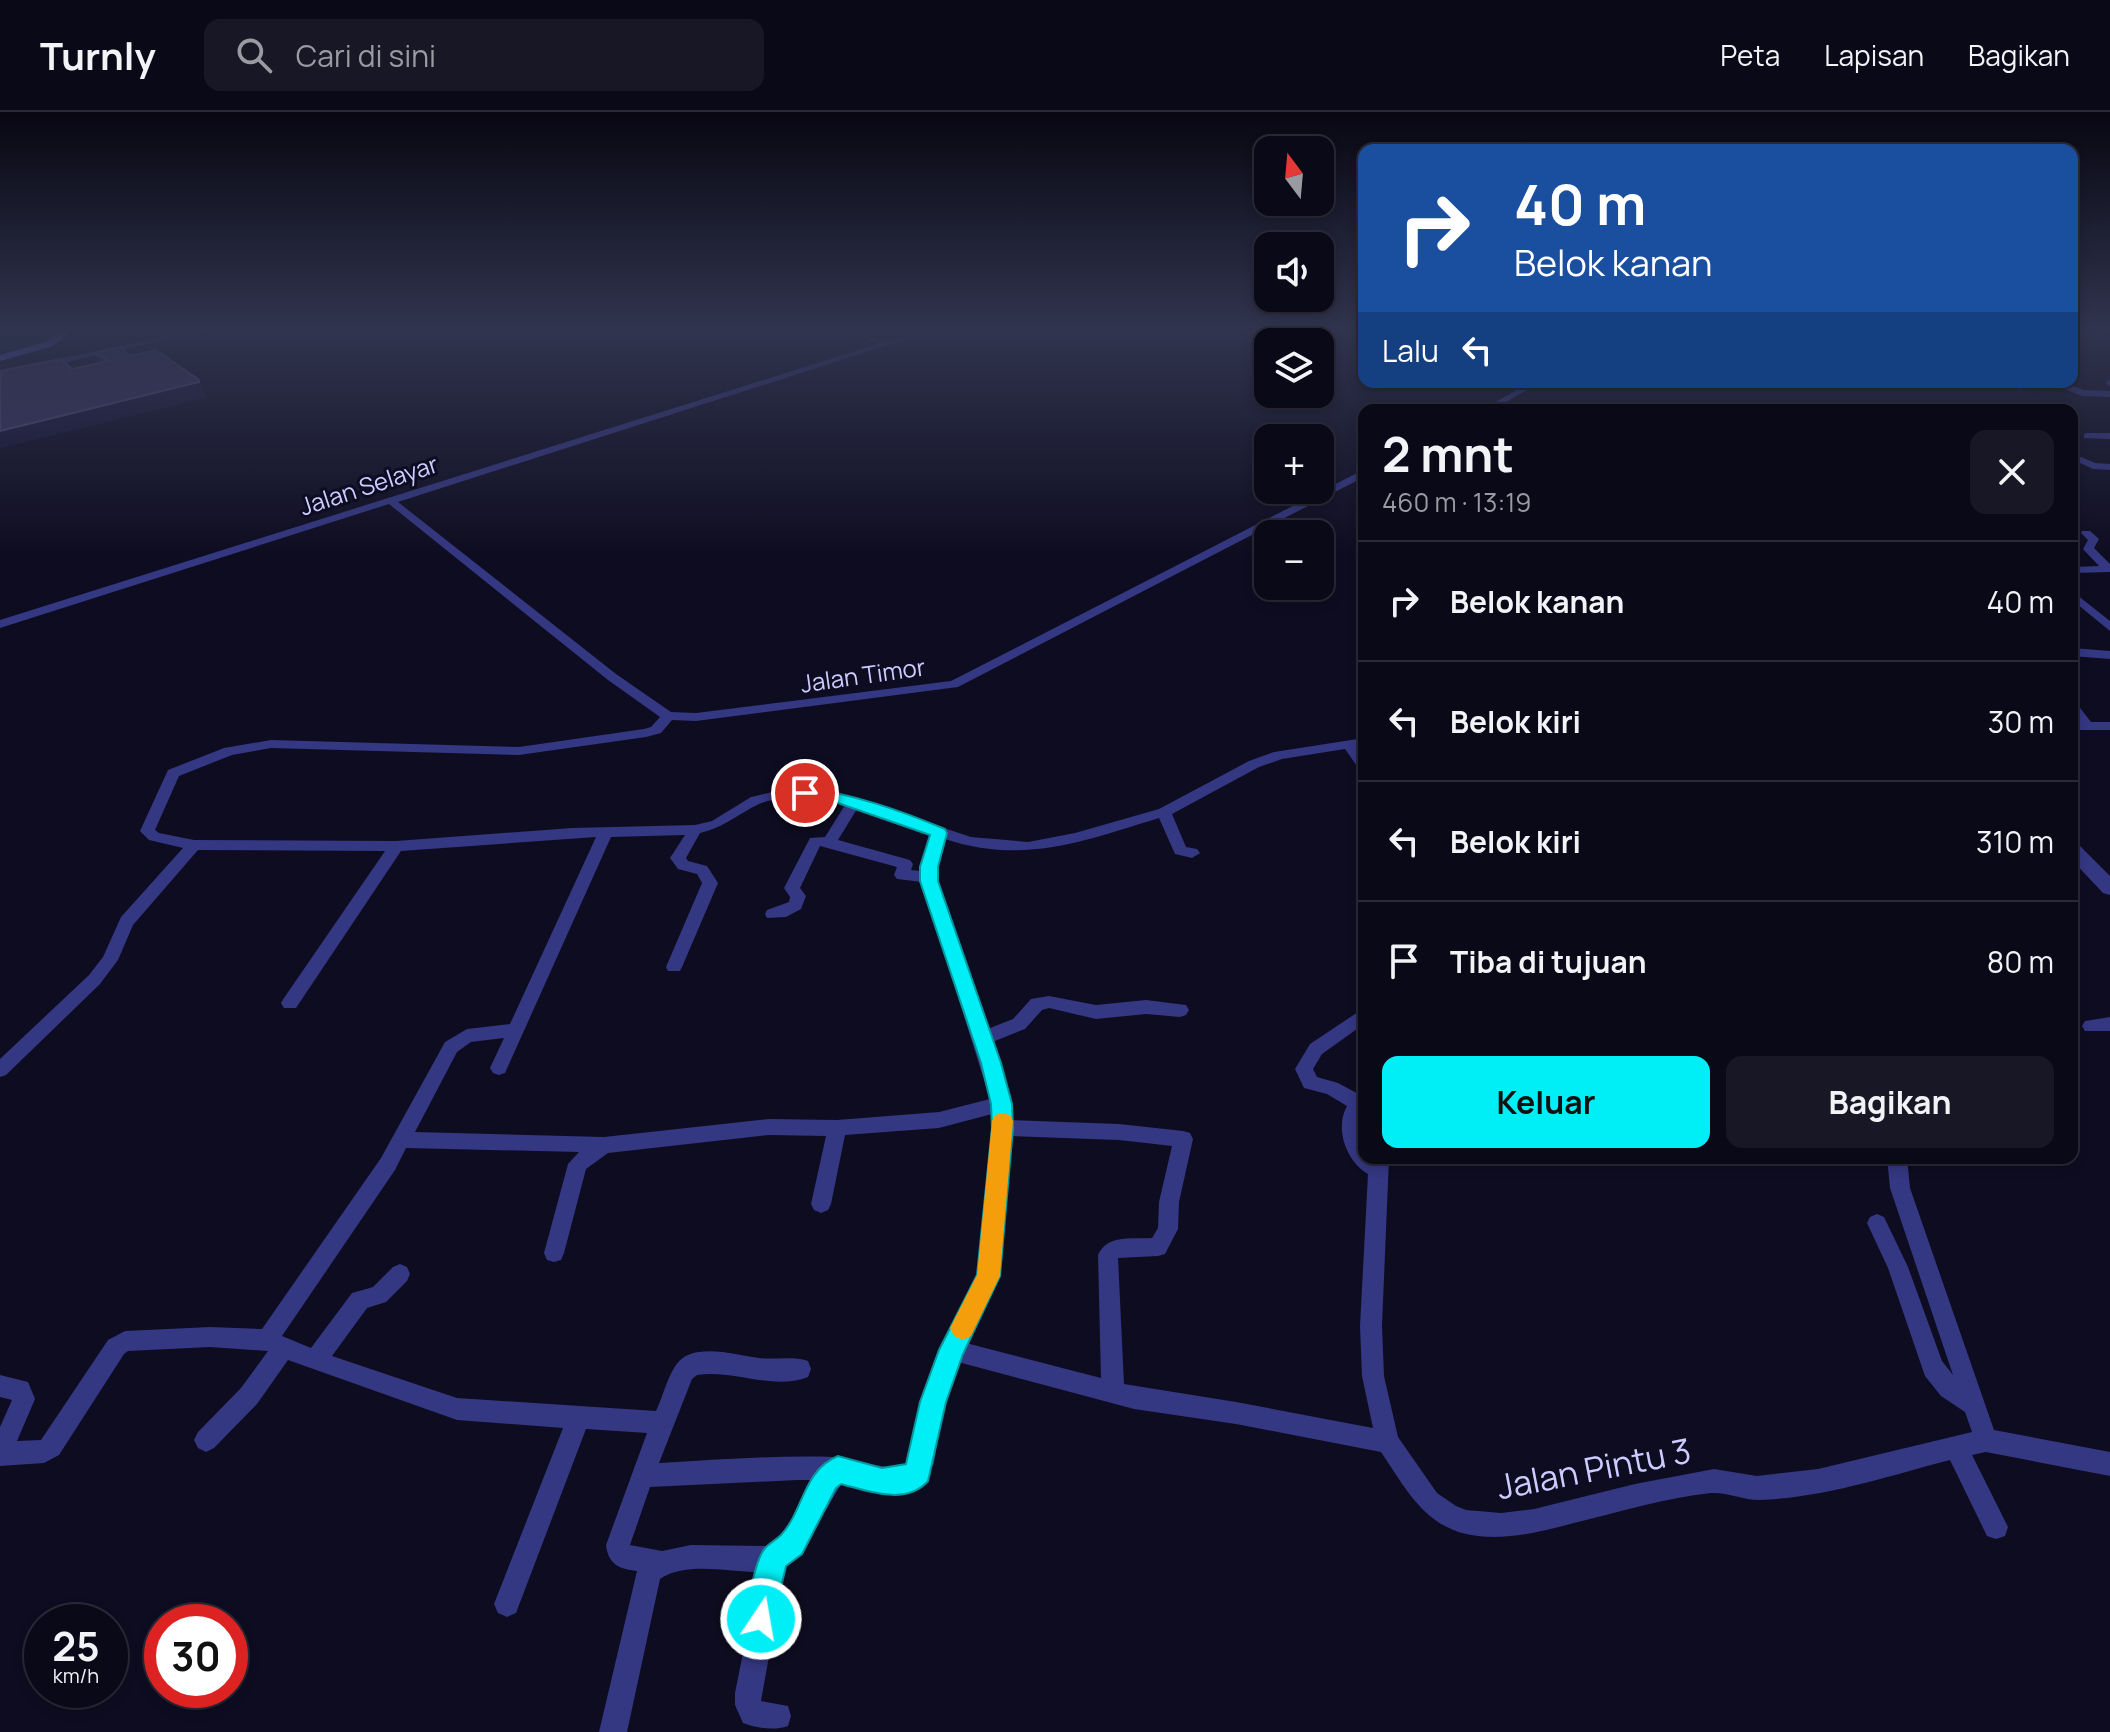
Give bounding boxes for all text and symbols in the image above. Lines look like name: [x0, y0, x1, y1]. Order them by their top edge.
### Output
search box: [204, 19, 764, 91]
text: Turnly: [40, 29, 156, 81]
icon: search: [232, 33, 276, 77]
text: Cari di sini: [296, 35, 436, 76]
text: Peta: [1720, 36, 1780, 74]
text: Lapisan: [1824, 36, 1924, 74]
text: Bagikan: [1968, 36, 2070, 74]
north arrow: [1254, 136, 1334, 216]
map controls: [1254, 136, 1334, 600]
text: 40 m: [1514, 165, 1646, 242]
icon: right: [1382, 176, 1486, 280]
button: sound: [1254, 232, 1334, 312]
text: Belok kanan: [1514, 238, 1713, 287]
button: layers: [1254, 328, 1334, 408]
icon: left: [1455, 328, 1499, 372]
text: Lalu: [1382, 330, 1439, 371]
text: 2 mnt: [1382, 421, 1514, 486]
button: +: [1254, 424, 1334, 504]
button: close: [1970, 430, 2054, 514]
street label: Jalan Selayar: [295, 447, 442, 522]
text: 460 m · 13:19: [1382, 484, 1531, 520]
button: −: [1254, 520, 1334, 600]
icon: right: [1382, 579, 1426, 623]
text: Belok kanan: [1450, 581, 1624, 622]
text: 40 m: [1987, 581, 2054, 622]
street label: Jalan Timor: [798, 649, 928, 700]
icon: left: [1382, 699, 1426, 743]
text: Belok kiri: [1450, 701, 1581, 742]
text: 30 m: [1988, 701, 2054, 742]
pin: [771, 759, 839, 827]
icon: arrive: [783, 771, 827, 815]
icon: left: [1382, 819, 1426, 863]
text: Belok kiri: [1450, 821, 1581, 862]
text: 310 m: [1976, 821, 2054, 862]
icon: arrive: [1382, 939, 1426, 983]
text: Tiba di tujuan: [1450, 941, 1647, 982]
text: 80 m: [1987, 941, 2054, 982]
button: Keluar: [1382, 1056, 1710, 1148]
button: Bagikan: [1726, 1056, 2054, 1148]
street label: Jalan Pintu 3: [1493, 1427, 1695, 1509]
position arrow: [719, 1577, 803, 1661]
speed limit sign: 30: [144, 1604, 248, 1708]
text: 25: [52, 1618, 100, 1673]
text: km/h: [53, 1662, 99, 1689]

